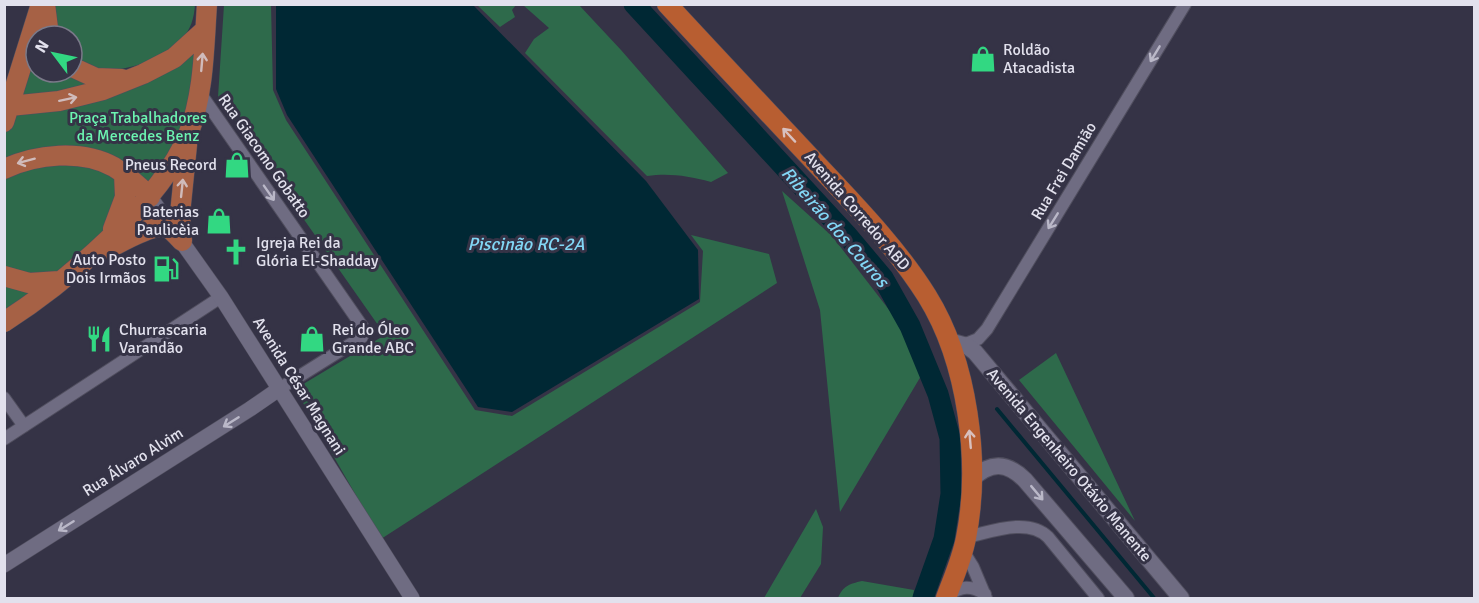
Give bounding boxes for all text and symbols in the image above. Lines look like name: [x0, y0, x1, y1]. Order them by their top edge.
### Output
north arrow: [24, 24, 84, 84]
text: N: [31, 37, 54, 57]
place label: Roldão Atacadista: [1003, 40, 1075, 78]
shop icon: Roldão Atacadista: [968, 44, 998, 74]
one-way arrow: [1148, 46, 1161, 63]
one-way arrow: [197, 53, 208, 73]
street label: Rua Giacomo Gobatto: [214, 90, 314, 222]
one-way arrow: [58, 93, 78, 104]
park label: Praça Trabalhadores da Mercedes Benz: [69, 108, 207, 146]
street label: Rua Frei Damião: [1027, 118, 1101, 224]
one-way arrow: [782, 127, 796, 142]
street label: Avenida Corredor ABD: [800, 147, 914, 275]
shop icon: Pneus Record: [222, 150, 252, 180]
place label: Pneus Record: [125, 155, 217, 175]
one-way arrow: [17, 156, 36, 168]
water label: Ribeirão dos Couros: [777, 162, 895, 293]
one-way arrow: [177, 178, 188, 198]
one-way arrow: [263, 184, 276, 200]
place label: Baterias Paulicèia: [137, 202, 199, 240]
shop icon: Baterias Paulicèia: [204, 206, 234, 236]
one-way arrow: [1047, 212, 1059, 229]
place label: Igreja Rei da Glória El-Shadday: [256, 233, 379, 271]
water label: Piscinão RC-2A: [467, 233, 585, 255]
church icon: Igreja Rei da Glória El-Shadday: [221, 237, 251, 267]
place label: Auto Posto Dois Irmãos: [66, 250, 146, 288]
fuel station icon: Auto Posto Dois Irmãos: [151, 254, 181, 284]
street label: Avenida César Magnani: [248, 313, 350, 459]
place label: Churrascaria Varandão: [119, 320, 207, 358]
place label: Rei do Óleo Grande ABC: [332, 320, 414, 358]
restaurant icon: Churrascaria Varandão: [84, 324, 114, 354]
shop icon: Rei do Óleo Grande ABC: [297, 324, 327, 354]
street label: Avenida Engenheiro Otávio Manente: [982, 364, 1156, 566]
one-way arrow: [223, 416, 240, 428]
street label: Rua Álvaro Alvim: [79, 423, 187, 501]
one-way arrow: [964, 429, 975, 449]
one-way arrow: [1030, 485, 1043, 501]
one-way arrow: [58, 520, 75, 532]

